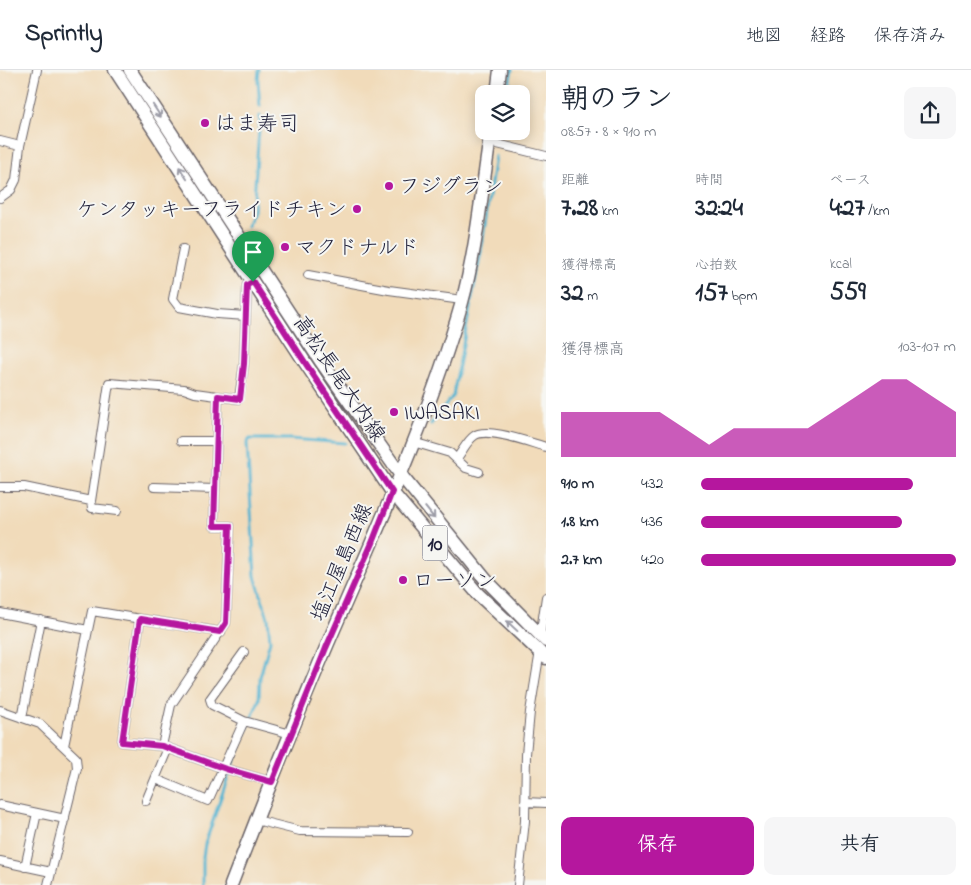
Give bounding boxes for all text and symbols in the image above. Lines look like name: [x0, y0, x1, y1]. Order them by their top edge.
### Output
text: Sprintly: [25, 17, 103, 52]
text: 地図: [746, 24, 782, 50]
text: 経路: [810, 24, 846, 50]
text: 保存済み: [874, 24, 946, 50]
text: 朝のラン: [561, 80, 673, 121]
map controls: [475, 85, 530, 140]
button: layers: [475, 85, 530, 140]
button: share: [904, 87, 956, 139]
one-way arrow: [151, 104, 162, 118]
place label: はま寿司: [215, 110, 299, 140]
marker: はま寿司: [199, 117, 211, 129]
text: 08:57 · 8 × 910 m: [561, 120, 656, 144]
one-way arrow: [178, 167, 188, 181]
text: 距離: [561, 170, 589, 191]
text: 時間: [695, 170, 723, 191]
text: ペース: [830, 170, 871, 191]
place label: フジグラン: [399, 173, 503, 203]
marker: フジグラン: [383, 180, 395, 192]
text: 7.28: [561, 191, 598, 227]
text: 32:24: [695, 191, 743, 227]
text: 4:27: [830, 191, 865, 227]
place label: ケンタッキーフライドチキン: [77, 196, 347, 226]
text: km: [598, 201, 619, 222]
text: /km: [865, 201, 890, 222]
marker: ケンタッキーフライドチキン: [351, 203, 363, 215]
pin: [232, 231, 274, 282]
place label: マクドナルド: [295, 234, 419, 264]
icon: arrive: [239, 238, 267, 266]
marker: マクドナルド: [279, 241, 291, 253]
text: kcal: [830, 254, 852, 275]
text: 獲得標高: [561, 255, 617, 276]
text: 心拍数: [695, 255, 737, 276]
text: 559: [830, 275, 866, 311]
text: 32: [561, 276, 584, 312]
text: 157: [695, 276, 728, 312]
text: m: [584, 286, 598, 307]
text: bpm: [728, 286, 757, 307]
street label: 高松長尾大内線: [285, 310, 392, 448]
text: 103–107 m: [898, 335, 956, 359]
text: 獲得標高: [561, 338, 625, 362]
place label: IWASAKI: [404, 399, 480, 429]
marker: IWASAKI: [388, 406, 400, 418]
text: 910 m: [561, 472, 594, 496]
text: 4:32: [641, 472, 664, 496]
street label: 塩江屋島西線: [304, 499, 381, 627]
one-way arrow: [424, 506, 435, 519]
text: 1.8 km: [561, 510, 599, 534]
text: 4:36: [641, 510, 663, 534]
road number: 10: [422, 526, 448, 560]
text: 2.7 km: [561, 548, 602, 572]
text: 4:20: [641, 548, 664, 572]
place label: ローソン: [413, 567, 497, 597]
marker: ローソン: [397, 574, 409, 586]
one-way arrow: [505, 620, 518, 632]
button: 保存: [561, 817, 754, 875]
button: 共有: [764, 817, 956, 875]

